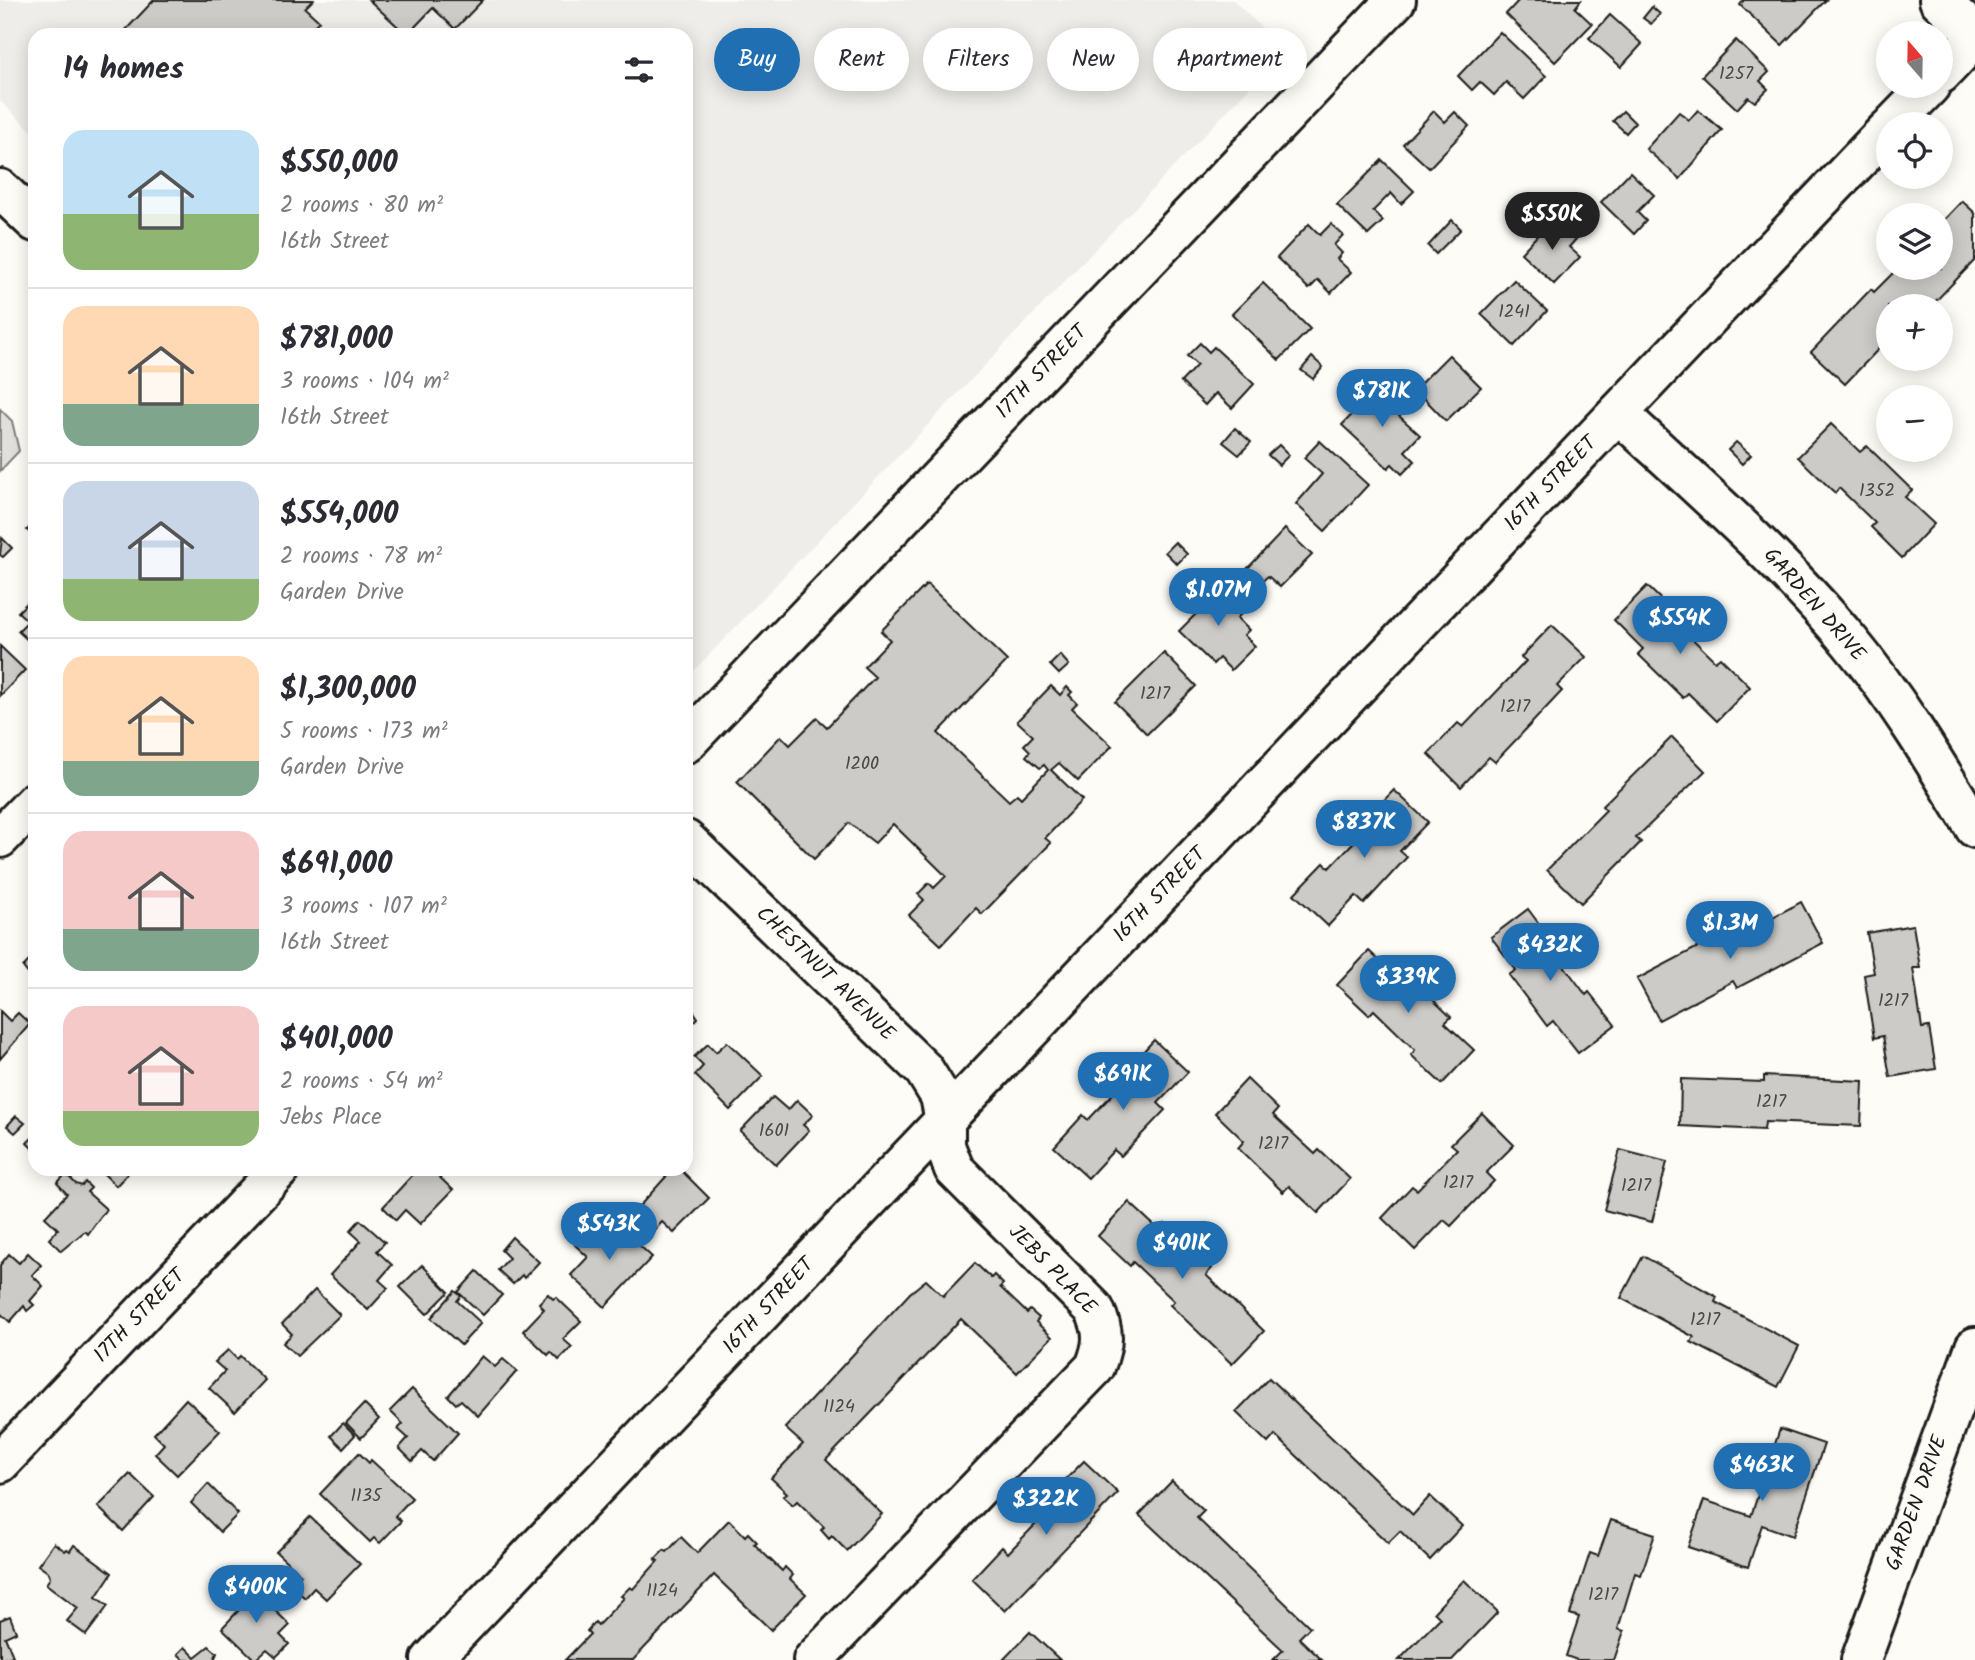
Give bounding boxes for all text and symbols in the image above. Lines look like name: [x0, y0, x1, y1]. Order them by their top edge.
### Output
north arrow: [1876, 21, 1953, 98]
map controls: [1876, 21, 1953, 462]
chip: Buy: [714, 28, 800, 91]
chip: Rent: [814, 28, 909, 91]
chip: Filters: [923, 28, 1033, 91]
chip: New: [1047, 28, 1139, 91]
chip: Apartment: [1153, 28, 1307, 91]
text: 14 homes: [63, 46, 184, 94]
icon: filters: [620, 51, 658, 89]
house number: 1257: [1719, 60, 1754, 89]
button: locate: [1876, 112, 1953, 189]
text: $550,000: [280, 140, 398, 188]
icon: home: [119, 158, 203, 242]
text: 2 rooms · 80 m²: [280, 188, 443, 224]
pin: $550K: [1503, 192, 1601, 252]
text: $550K: [1521, 197, 1583, 233]
button: layers: [1876, 203, 1953, 280]
text: 16th Street: [280, 224, 389, 260]
button: +: [1876, 294, 1953, 371]
house number: 1241: [1498, 298, 1530, 327]
text: $781,000: [280, 316, 393, 364]
street label: 17TH STREET: [988, 316, 1097, 427]
icon: home: [119, 334, 203, 418]
text: 3 rooms · 104 m²: [280, 364, 449, 400]
pin: $781K: [1333, 370, 1431, 429]
text: $781K: [1353, 374, 1411, 410]
button: −: [1876, 385, 1953, 462]
text: 16th Street: [280, 400, 389, 436]
street label: 16TH STREET: [1497, 427, 1607, 540]
house number: 1352: [1859, 477, 1895, 506]
text: $554,000: [280, 491, 399, 539]
icon: home: [119, 509, 203, 593]
text: 2 rooms · 78 m²: [280, 539, 442, 575]
street label: GARDEN DRIVE: [1755, 541, 1874, 670]
pin: $1.07M: [1161, 568, 1275, 628]
text: $1.07M: [1185, 573, 1251, 609]
text: Garden Drive: [280, 575, 404, 611]
pin: $554K: [1631, 596, 1729, 656]
text: $554K: [1648, 601, 1712, 637]
text: $1,300,000: [280, 666, 416, 714]
house number: 1217: [1140, 680, 1171, 709]
icon: home: [119, 684, 203, 768]
house number: 1217: [1500, 693, 1531, 722]
text: 5 rooms · 173 m²: [280, 714, 448, 750]
text: Garden Drive: [280, 750, 404, 786]
house number: 1200: [845, 750, 879, 779]
pin: $837K: [1315, 800, 1413, 860]
text: $837K: [1332, 805, 1396, 841]
street label: 16TH STREET: [1106, 838, 1216, 951]
text: $691,000: [280, 841, 392, 889]
icon: home: [119, 859, 203, 943]
text: 3 rooms · 107 m²: [280, 889, 447, 925]
street label: CHESTNUT AVENUE: [748, 899, 903, 1050]
pin: $1.3M: [1681, 902, 1779, 961]
text: $1.3M: [1702, 906, 1758, 942]
pin: $432K: [1501, 923, 1599, 983]
text: 16th Street: [280, 925, 389, 961]
text: $432K: [1517, 928, 1583, 964]
pin: $339K: [1359, 956, 1457, 1015]
text: $339K: [1376, 960, 1440, 996]
house number: 1217: [1878, 987, 1909, 1016]
text: $401,000: [280, 1016, 393, 1064]
icon: home: [119, 1034, 203, 1118]
pin: $691K: [1074, 1052, 1172, 1112]
text: $691K: [1094, 1057, 1152, 1093]
text: 2 rooms · 54 m²: [280, 1064, 443, 1100]
house number: 1217: [1756, 1088, 1787, 1117]
text: Jebs Place: [280, 1100, 382, 1136]
house number: 1601: [759, 1117, 789, 1146]
house number: 1217: [1258, 1130, 1289, 1159]
house number: 1217: [1443, 1169, 1474, 1198]
house number: 1217: [1621, 1172, 1652, 1201]
pin: $543K: [560, 1202, 658, 1262]
text: $543K: [577, 1207, 641, 1243]
street label: JEBS PLACE: [1000, 1217, 1105, 1324]
pin: $401K: [1133, 1222, 1231, 1281]
text: $401K: [1153, 1226, 1211, 1262]
street label: 16TH STREET: [715, 1249, 824, 1362]
street label: 17TH STREET: [86, 1260, 195, 1371]
house number: 1217: [1690, 1306, 1721, 1335]
house number: 1124: [823, 1393, 855, 1422]
street label: GARDEN DRIVE: [1877, 1430, 1957, 1575]
pin: $463K: [1713, 1444, 1811, 1503]
text: $463K: [1729, 1448, 1795, 1484]
pin: $322K: [997, 1478, 1095, 1537]
house number: 1135: [350, 1482, 383, 1511]
text: $322K: [1013, 1482, 1079, 1518]
pin: $400K: [207, 1566, 305, 1625]
text: $400K: [224, 1570, 288, 1606]
house number: 1124: [646, 1577, 678, 1606]
house number: 1217: [1588, 1581, 1619, 1610]

